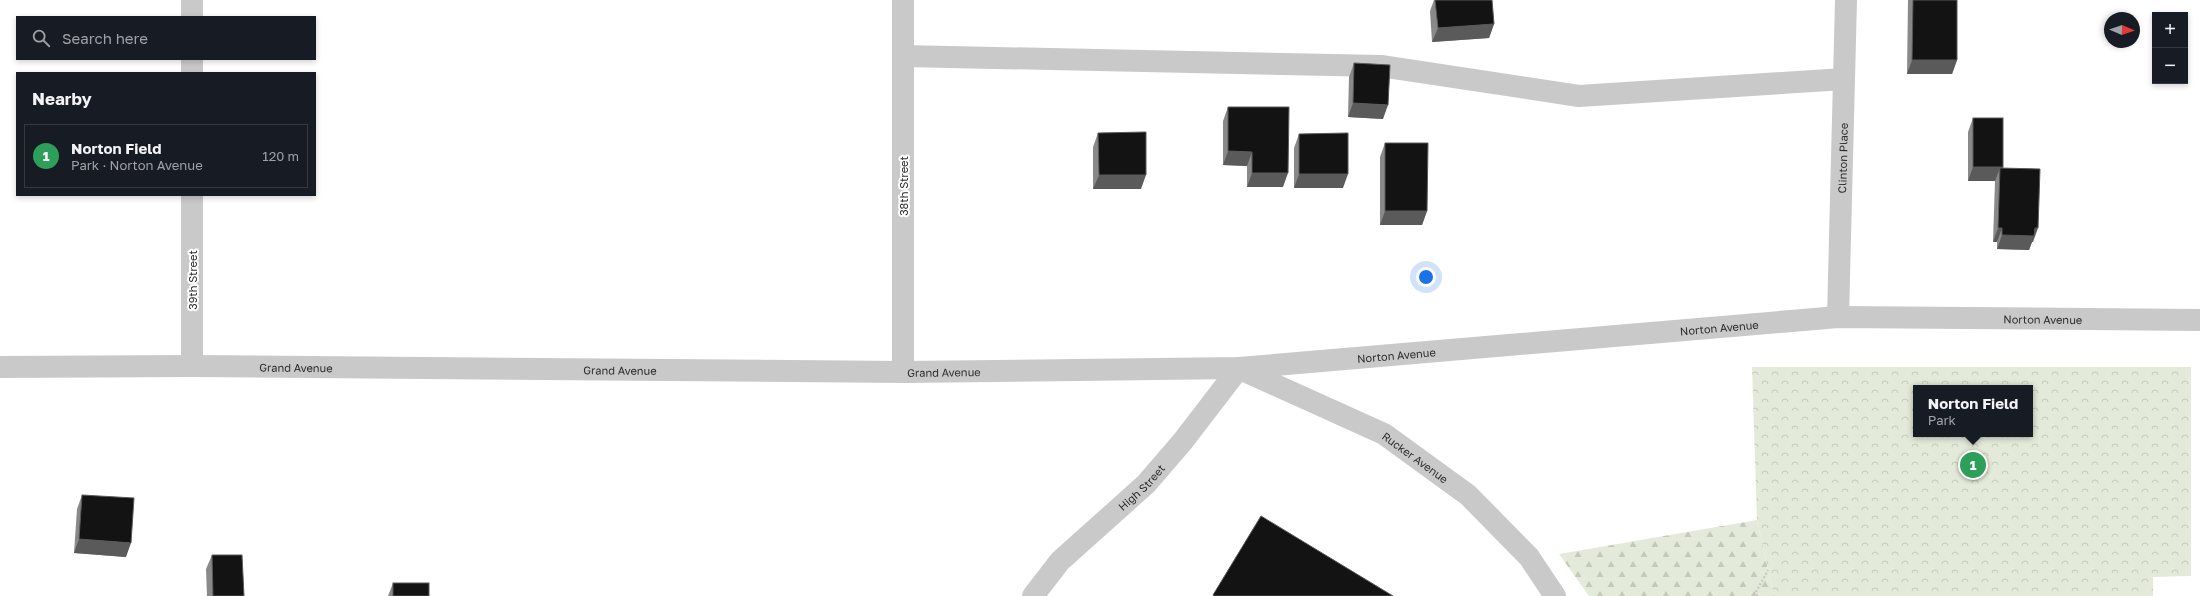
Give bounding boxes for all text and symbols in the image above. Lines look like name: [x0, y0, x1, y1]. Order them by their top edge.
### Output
north arrow: [2104, 12, 2140, 48]
map controls: [2152, 12, 2188, 84]
button: +: [2152, 12, 2188, 48]
search box: [16, 16, 316, 60]
icon: search: [30, 27, 52, 49]
text: Search here: [62, 29, 148, 47]
button: −: [2152, 48, 2188, 84]
text: Nearby: [32, 88, 92, 109]
street label: Clinton Place: [1835, 123, 1849, 193]
text: Norton Field: [71, 139, 161, 157]
text: 1: [43, 148, 49, 164]
text: 120 m: [262, 148, 299, 164]
street label: 38th Street: [897, 156, 910, 216]
text: Park · Norton Avenue: [71, 157, 203, 173]
street label: 39th Street: [186, 250, 199, 310]
your location: [1416, 267, 1436, 287]
street label: Norton Avenue: [2003, 312, 2082, 326]
street label: Norton Avenue: [1679, 317, 1759, 337]
street label: Norton Avenue: [1357, 345, 1436, 364]
street label: Grand Avenue: [259, 360, 333, 374]
street label: Grand Avenue: [583, 363, 657, 376]
street label: Grand Avenue: [907, 365, 981, 378]
popup: [1913, 385, 2033, 437]
text: Norton Field: [1928, 394, 2018, 412]
text: Park: [1928, 412, 1956, 428]
street label: Rucker Avenue: [1380, 429, 1451, 485]
pin: 1: [1960, 450, 1986, 480]
street label: High Street: [1115, 461, 1167, 513]

